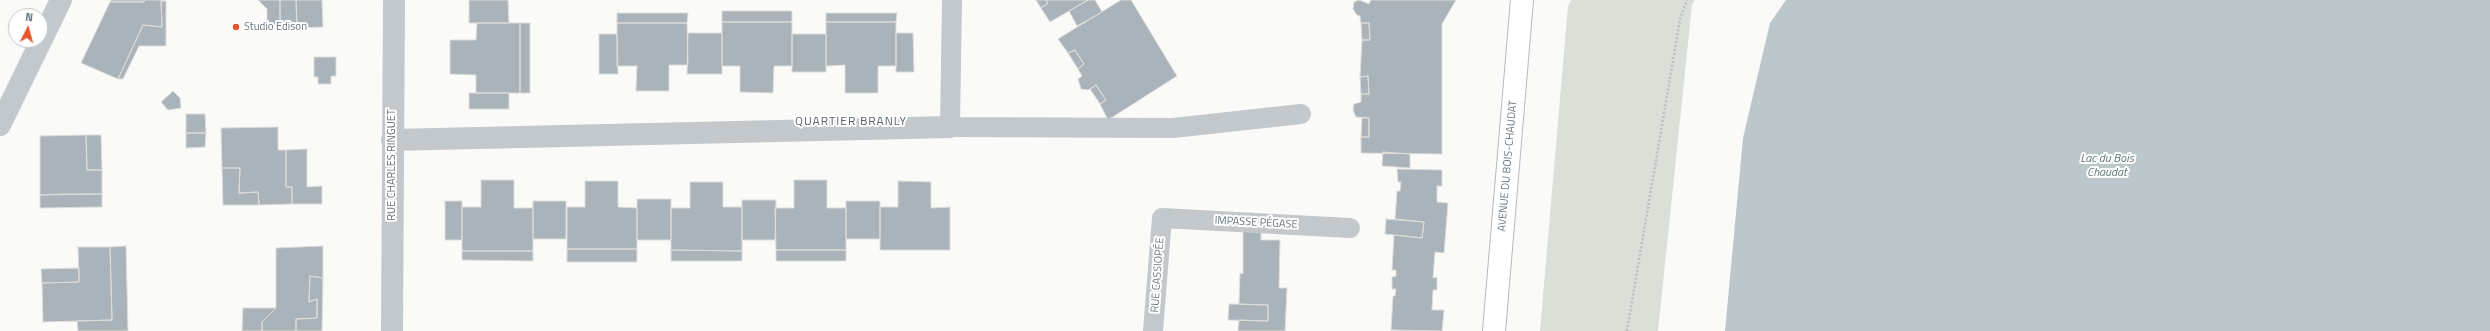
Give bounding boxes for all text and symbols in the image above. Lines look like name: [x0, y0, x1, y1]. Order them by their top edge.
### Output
north arrow: [8, 8, 48, 48]
text: N: [25, 9, 34, 25]
place label: Studio Edison: [244, 20, 307, 34]
marker: Studio Edison: [231, 22, 241, 32]
street label: AVENUE DU BOIS-CHAUDAT: [1496, 100, 1520, 232]
street label: RUE CHARLES RINGUET: [385, 109, 399, 221]
district label: QUARTIER BRANLY: [795, 115, 907, 129]
water label: Lac du Bois Chaudat: [2080, 152, 2134, 180]
street label: IMPASSE PÉGASE: [1214, 214, 1298, 232]
street label: RUE CASSIOPÉE: [1149, 237, 1167, 313]

